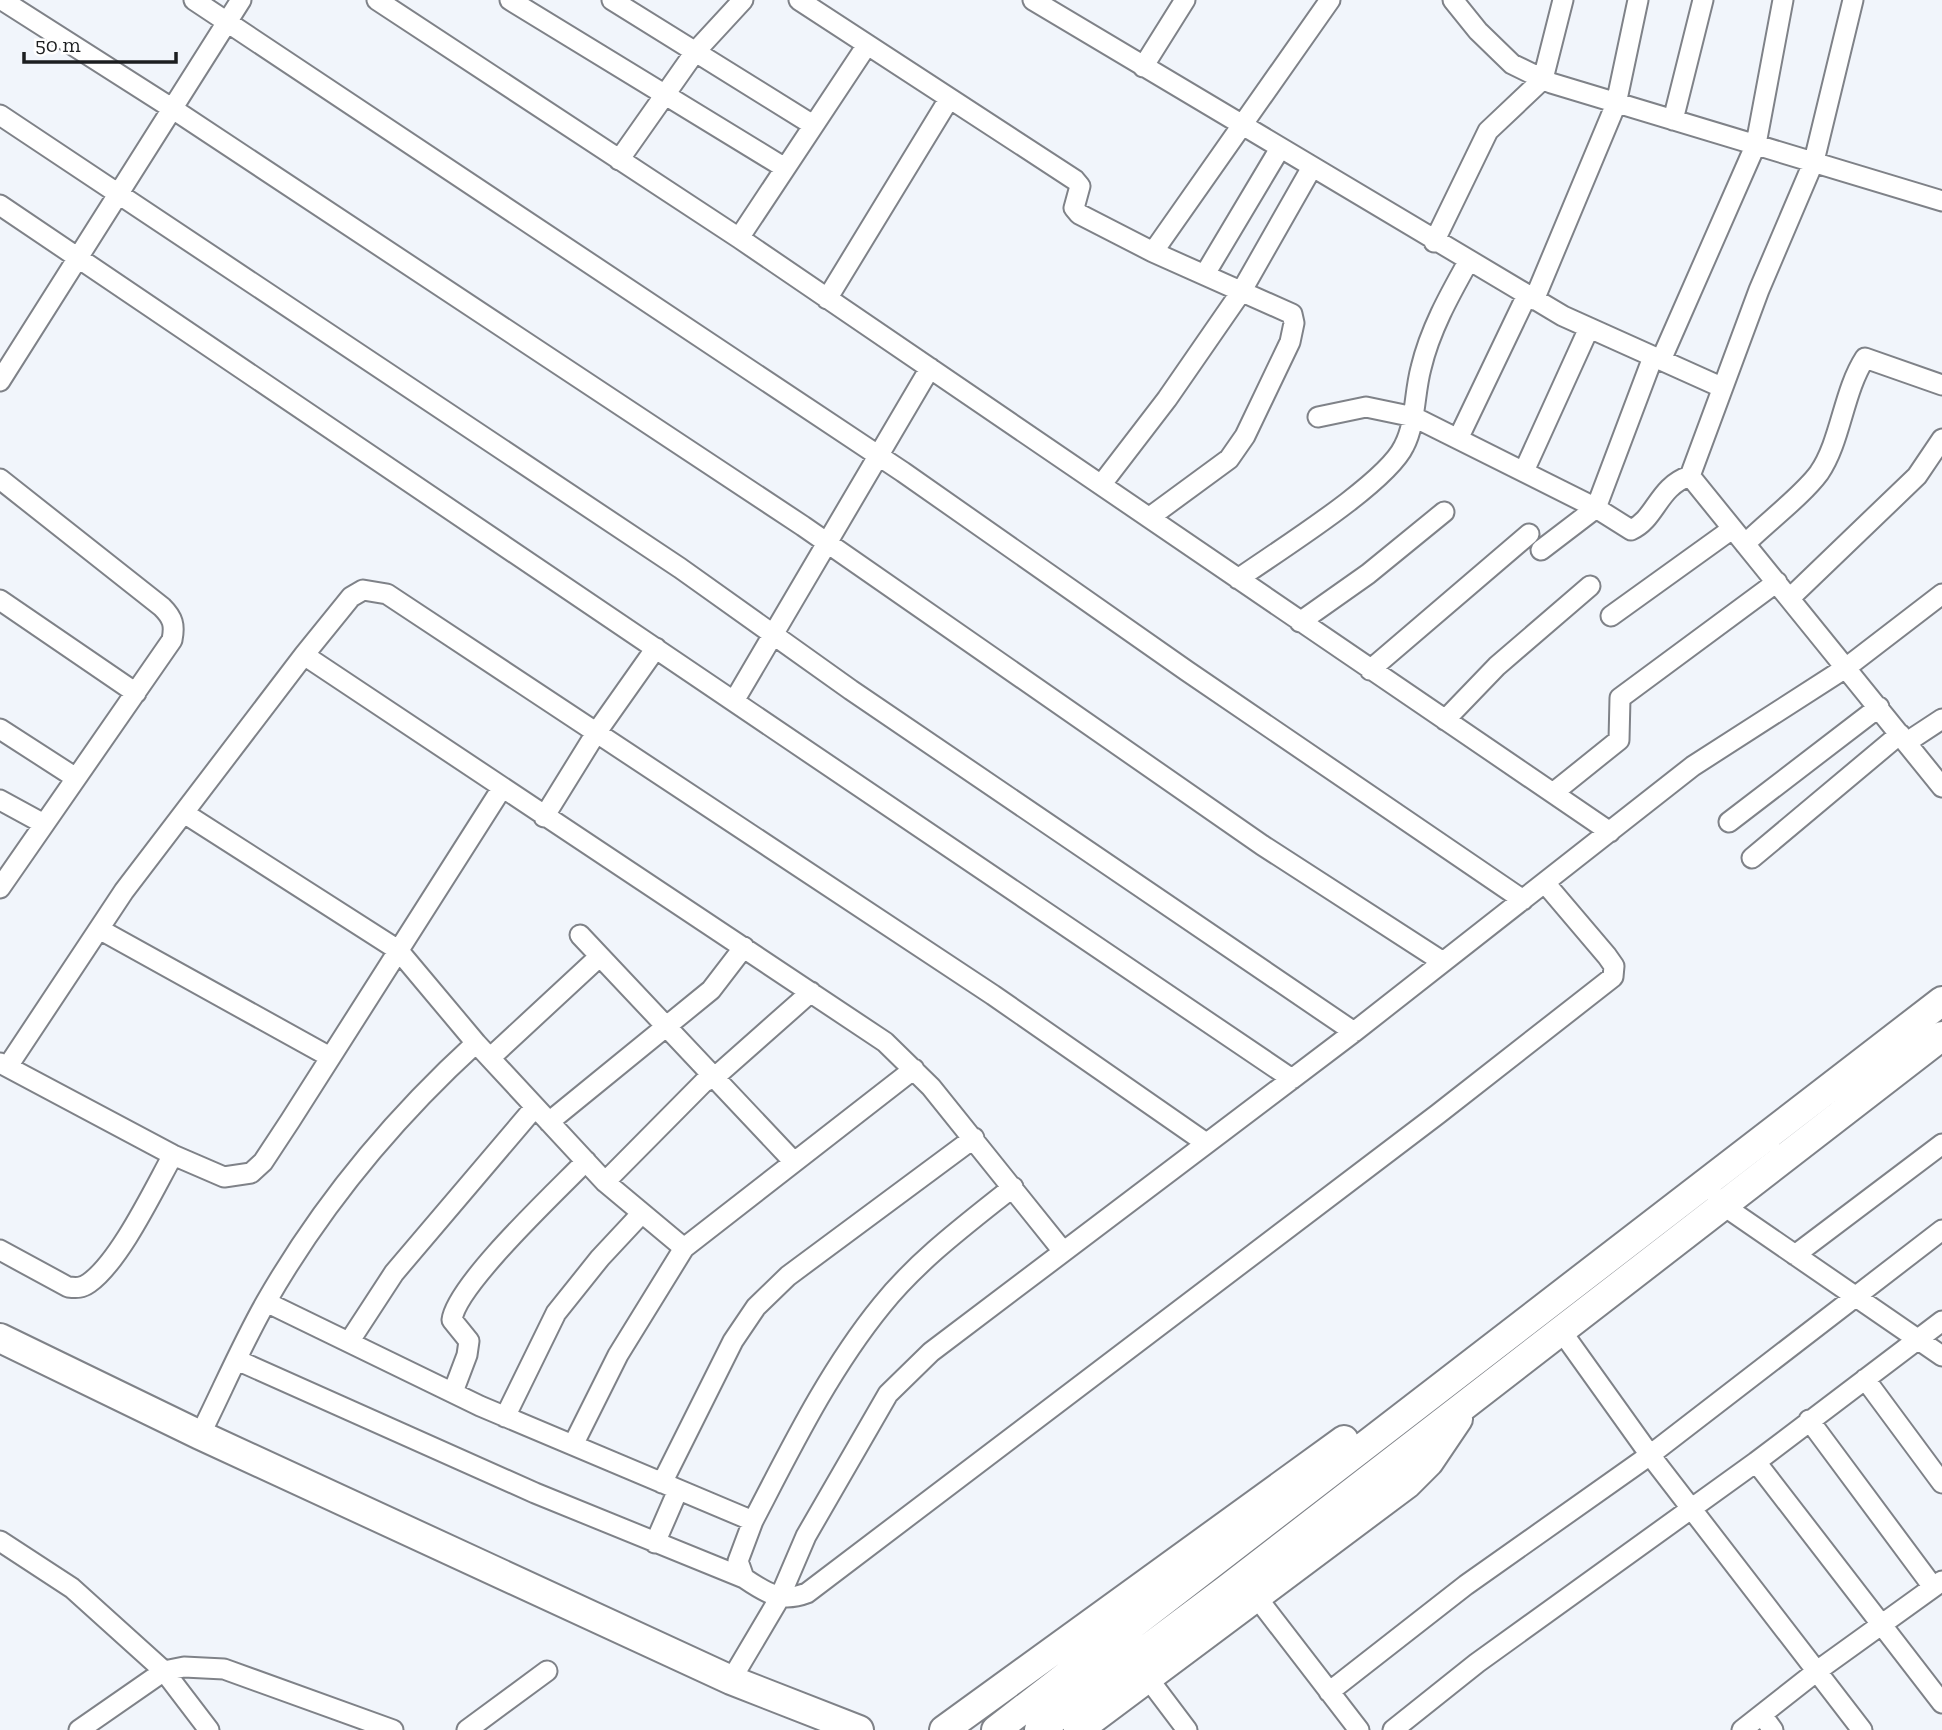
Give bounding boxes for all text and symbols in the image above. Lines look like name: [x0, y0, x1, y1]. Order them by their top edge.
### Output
scale bar: [24, 21, 177, 65]
text: 50 m: [35, 32, 81, 57]

